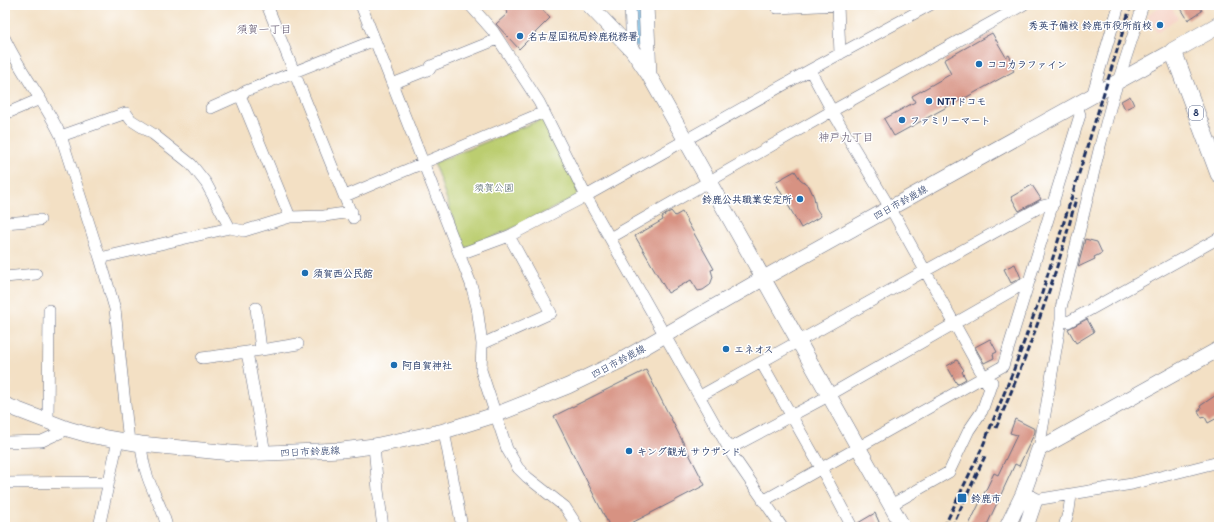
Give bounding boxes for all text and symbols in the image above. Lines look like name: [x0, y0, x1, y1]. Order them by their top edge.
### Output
place label: 秀英予備校 鈴鹿市役所前校: [1028, 18, 1152, 32]
marker: 秀英予備校 鈴鹿市役所前校: [1155, 20, 1165, 30]
district label: 須賀一丁目: [237, 21, 292, 36]
place label: 名古屋国税局鈴鹿税務署: [528, 29, 638, 43]
marker: 名古屋国税局鈴鹿税務署: [515, 31, 525, 41]
place label: ココカラファイン: [987, 57, 1067, 71]
marker: ココカラファイン: [974, 59, 984, 69]
place label: NTTドコモ: [937, 94, 986, 108]
marker: NTTドコモ: [924, 96, 934, 106]
road number: 8: [1189, 106, 1203, 120]
place label: ファミリーマート: [910, 113, 990, 127]
marker: ファミリーマート: [897, 115, 907, 125]
district label: 神戸九丁目: [819, 129, 874, 144]
park label: 須賀公園: [474, 180, 514, 194]
street label: 四日市鈴鹿線: [870, 181, 930, 223]
place label: 鈴鹿公共職業安定所: [702, 192, 792, 206]
marker: 鈴鹿公共職業安定所: [795, 194, 805, 204]
place label: 須賀西公民館: [313, 266, 373, 280]
marker: 須賀西公民館: [300, 268, 310, 278]
street label: 四日市鈴鹿線: [588, 341, 648, 381]
place label: エネオス: [734, 342, 773, 356]
marker: エネオス: [721, 344, 731, 354]
place label: 阿自賀神社: [402, 358, 452, 372]
marker: 阿自賀神社: [389, 360, 399, 370]
street label: 四日市鈴鹿線: [280, 442, 340, 460]
place label: キング観光 サウザンド: [637, 444, 741, 458]
marker: キング観光 サウザンド: [624, 446, 634, 456]
place label: 鈴鹿市: [971, 491, 1001, 505]
marker: 鈴鹿市: [956, 492, 968, 504]

